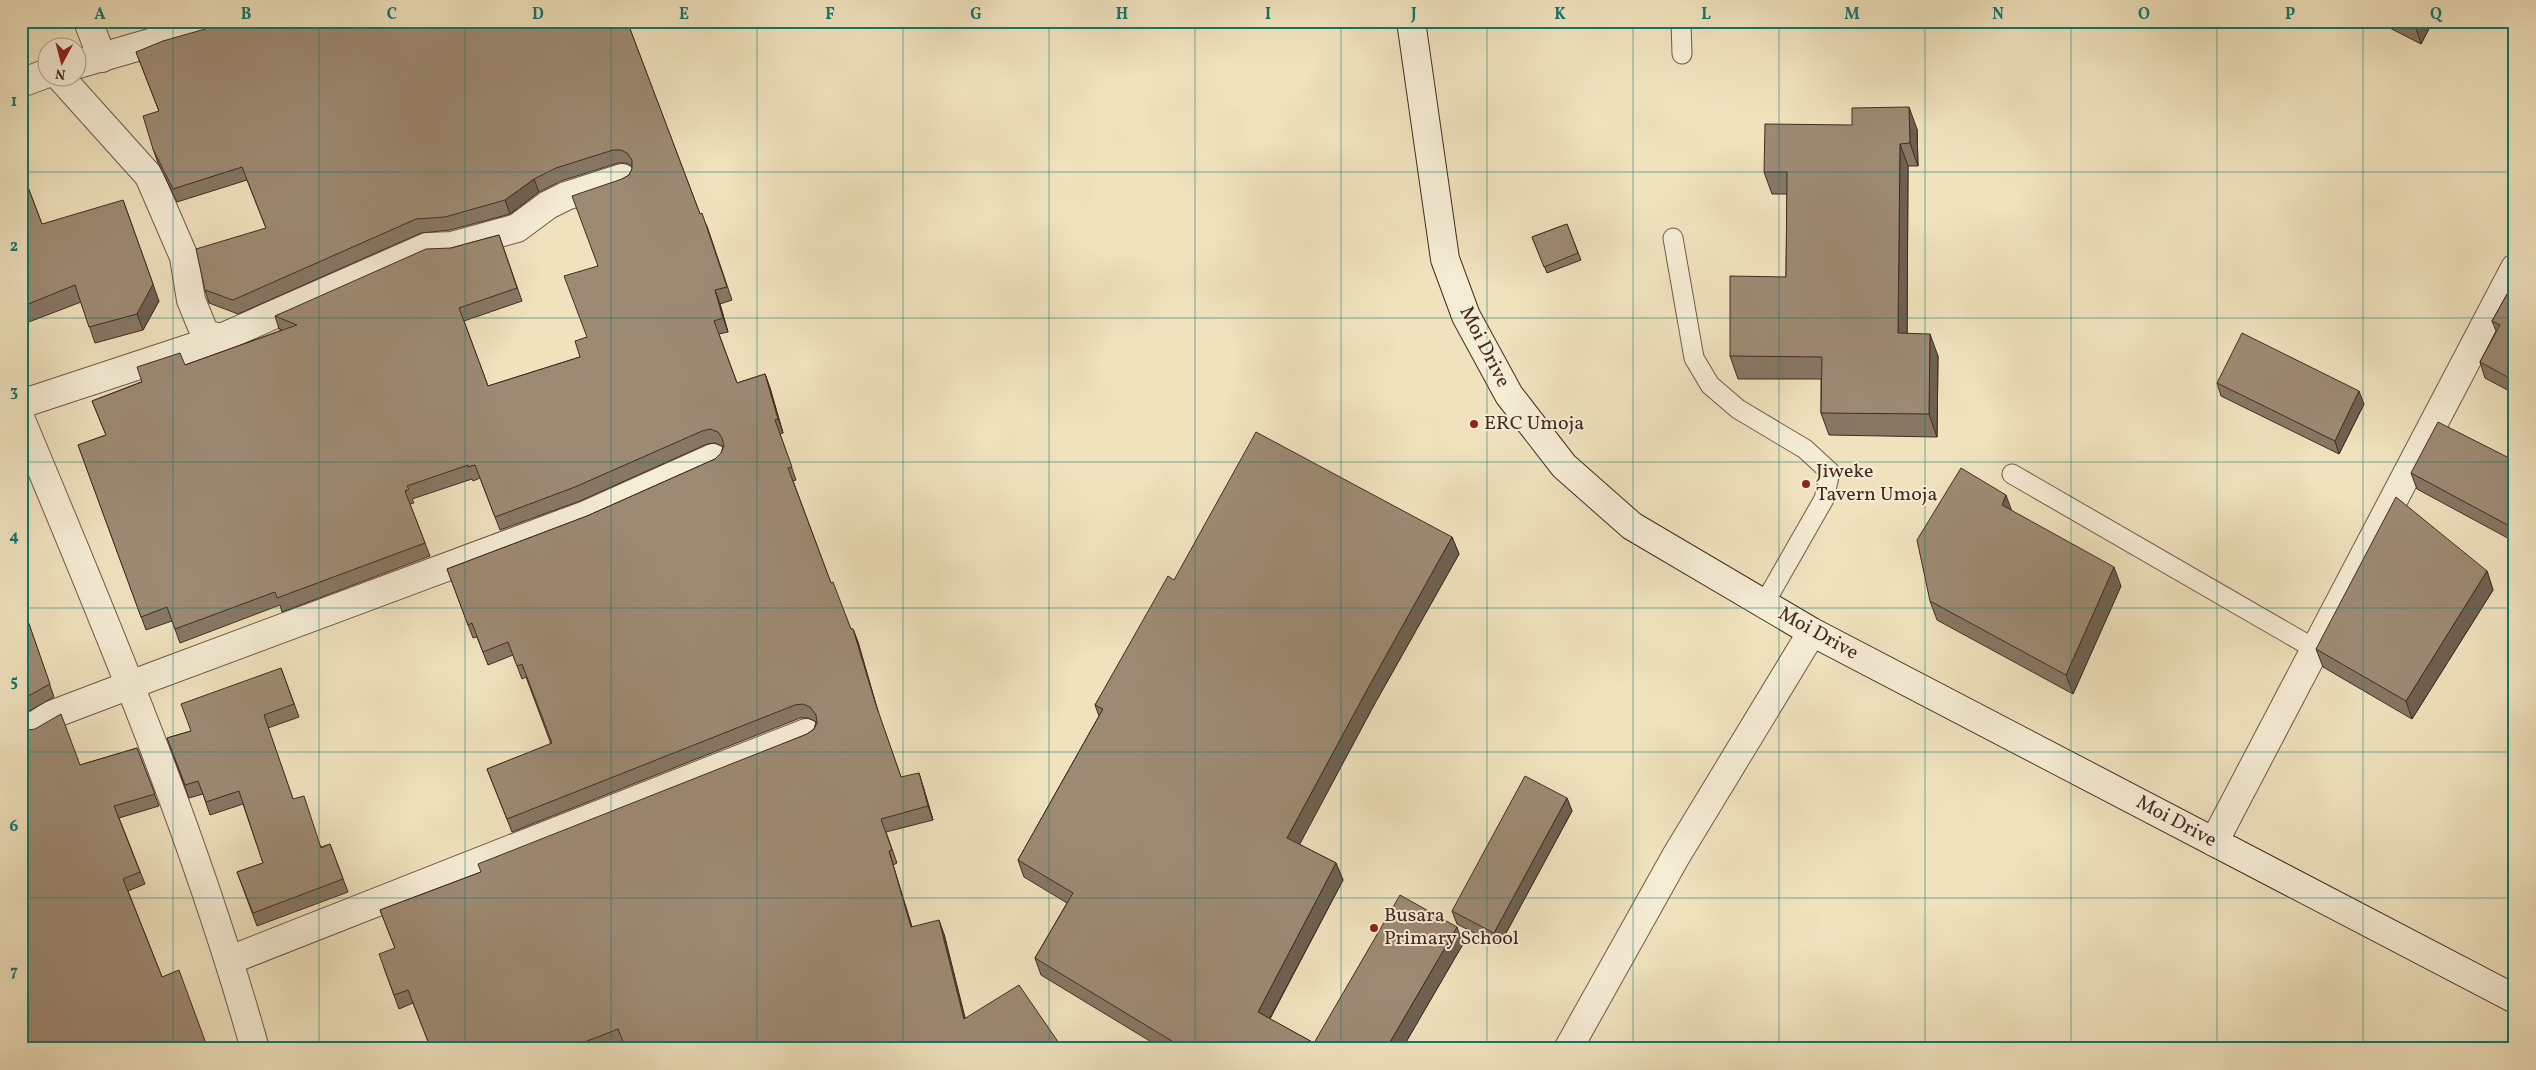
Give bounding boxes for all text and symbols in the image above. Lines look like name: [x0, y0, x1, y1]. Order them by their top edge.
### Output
text: A: [94, 4, 106, 26]
text: B: [241, 4, 252, 26]
text: C: [387, 4, 397, 26]
text: D: [532, 4, 544, 26]
text: E: [679, 4, 689, 26]
text: F: [825, 4, 835, 26]
text: G: [970, 4, 982, 26]
text: H: [1116, 4, 1128, 26]
text: I: [1265, 4, 1271, 26]
text: J: [1410, 4, 1417, 26]
text: K: [1554, 4, 1566, 26]
text: L: [1701, 4, 1711, 26]
text: M: [1844, 4, 1860, 26]
text: N: [1992, 4, 2004, 26]
text: O: [2138, 4, 2150, 26]
text: P: [2285, 4, 2295, 26]
text: Q: [2430, 4, 2443, 26]
north arrow: [38, 38, 88, 88]
text: N: [54, 63, 67, 83]
text: 1: [11, 91, 17, 113]
text: 2: [10, 236, 18, 258]
street label: Moi Drive: [1452, 302, 1516, 392]
text: 3: [10, 381, 18, 403]
place label: ERC Umoja: [1484, 410, 1584, 438]
marker: ERC Umoja: [1468, 418, 1480, 430]
place label: Jiweke Tavern Umoja: [1816, 458, 1938, 509]
marker: Jiweke Tavern Umoja: [1800, 478, 1812, 490]
text: 4: [9, 526, 19, 548]
street label: Moi Drive: [1773, 600, 1863, 668]
text: 5: [10, 671, 18, 693]
street label: Moi Drive: [2131, 789, 2221, 855]
text: 6: [10, 816, 19, 838]
place label: Busara Primary School: [1384, 902, 1519, 953]
marker: Busara Primary School: [1368, 922, 1380, 934]
text: 7: [10, 961, 18, 983]

